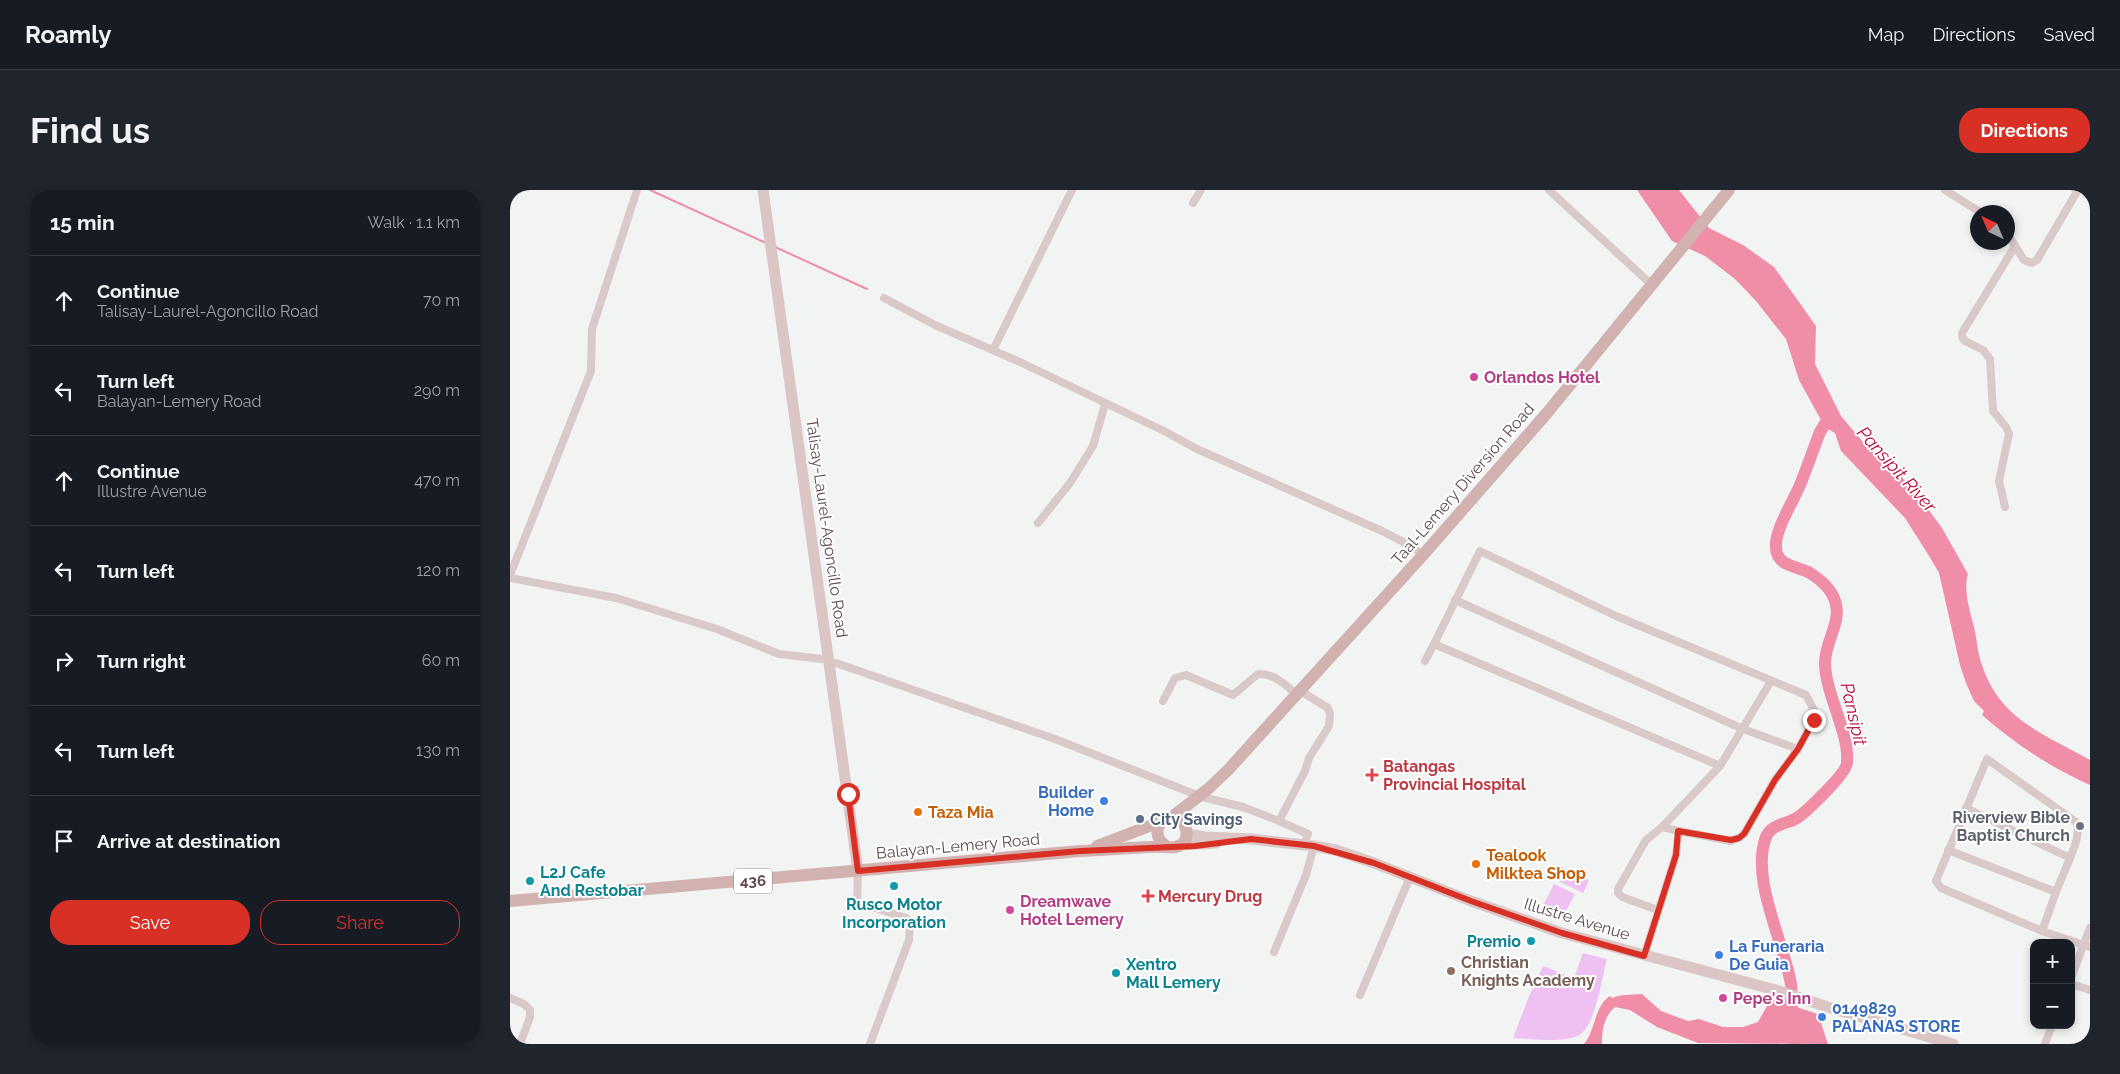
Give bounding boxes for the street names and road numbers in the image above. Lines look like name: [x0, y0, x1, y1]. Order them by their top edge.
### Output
street label: Taal-Lemery Diversion Road: [1388, 399, 1538, 569]
street label: Talisay-Laurel-Agoncillo Road: [802, 417, 852, 639]
street label: Balayan-Lemery Road: [875, 829, 1041, 863]
road number: 436: [734, 868, 772, 894]
street label: Illustre Avenue: [1522, 894, 1632, 944]

